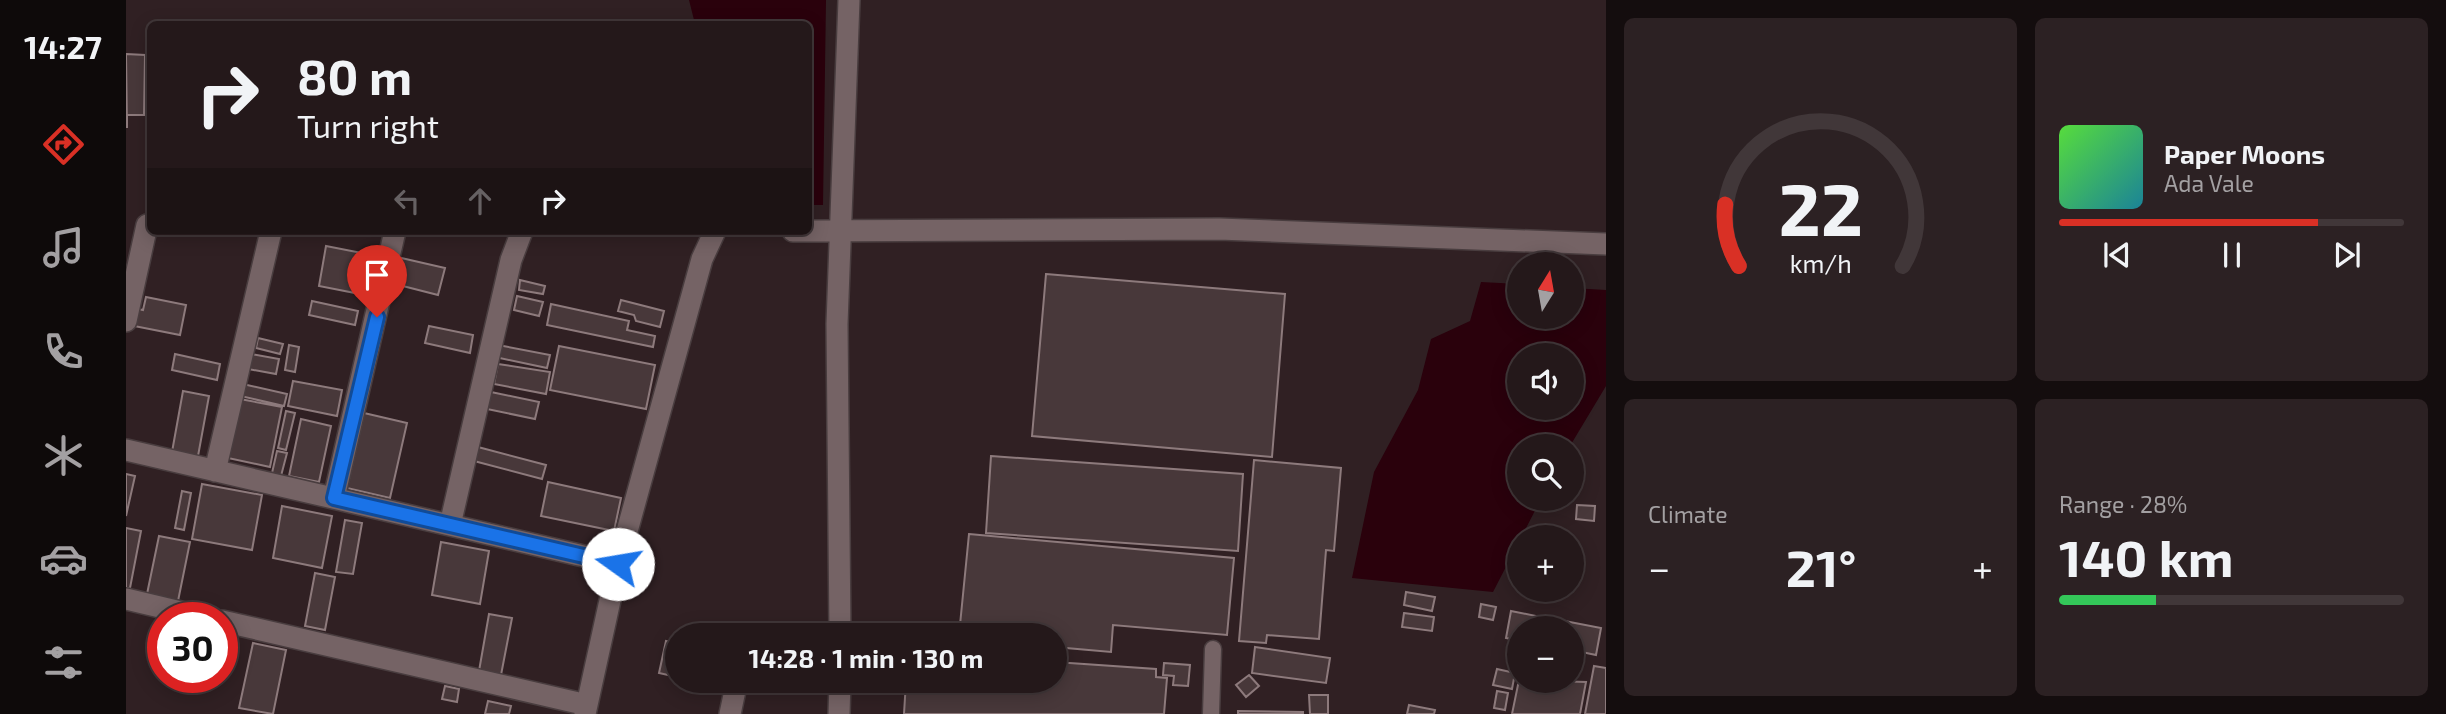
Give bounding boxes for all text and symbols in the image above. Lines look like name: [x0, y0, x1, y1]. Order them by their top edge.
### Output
text: 14:27: [24, 27, 102, 65]
text: 80 m: [297, 46, 412, 105]
icon: right: [182, 49, 273, 140]
text: Turn right: [297, 106, 439, 144]
icon: directions: [39, 120, 88, 169]
text: Paper Moons: [2164, 138, 2325, 169]
text: 22: [1778, 163, 1863, 251]
text: Ada Vale: [2164, 169, 2254, 197]
icon: left: [388, 182, 426, 220]
icon: ahead: [461, 182, 499, 220]
icon: right: [534, 182, 572, 220]
icon: music: [39, 223, 88, 272]
icon: previous: [2098, 236, 2136, 274]
icon: pause: [2213, 236, 2251, 274]
icon: next: [2328, 236, 2366, 274]
pin: [347, 245, 407, 317]
text: km/h: [1789, 248, 1852, 278]
north arrow: [1507, 252, 1584, 329]
map controls: [1507, 252, 1584, 693]
icon: arrive: [358, 256, 396, 294]
icon: phone: [39, 327, 88, 376]
button: sound: [1507, 343, 1584, 420]
icon: climate: [39, 431, 88, 480]
button: search: [1507, 434, 1584, 511]
text: Range · 28%: [2059, 490, 2187, 518]
text: Climate: [1648, 500, 1728, 528]
button: +: [1507, 525, 1584, 602]
text: 140 km: [2059, 525, 2234, 587]
position arrow: [581, 527, 655, 601]
icon: car: [39, 534, 88, 583]
text: 21°: [1786, 535, 1856, 597]
text: −: [1648, 544, 1670, 590]
text: +: [1972, 544, 1993, 590]
speed limit sign: 30: [147, 602, 238, 693]
button: −: [1507, 616, 1584, 693]
icon: filters: [39, 638, 88, 687]
text: 14:28 · 1 min · 130 m: [749, 642, 983, 673]

